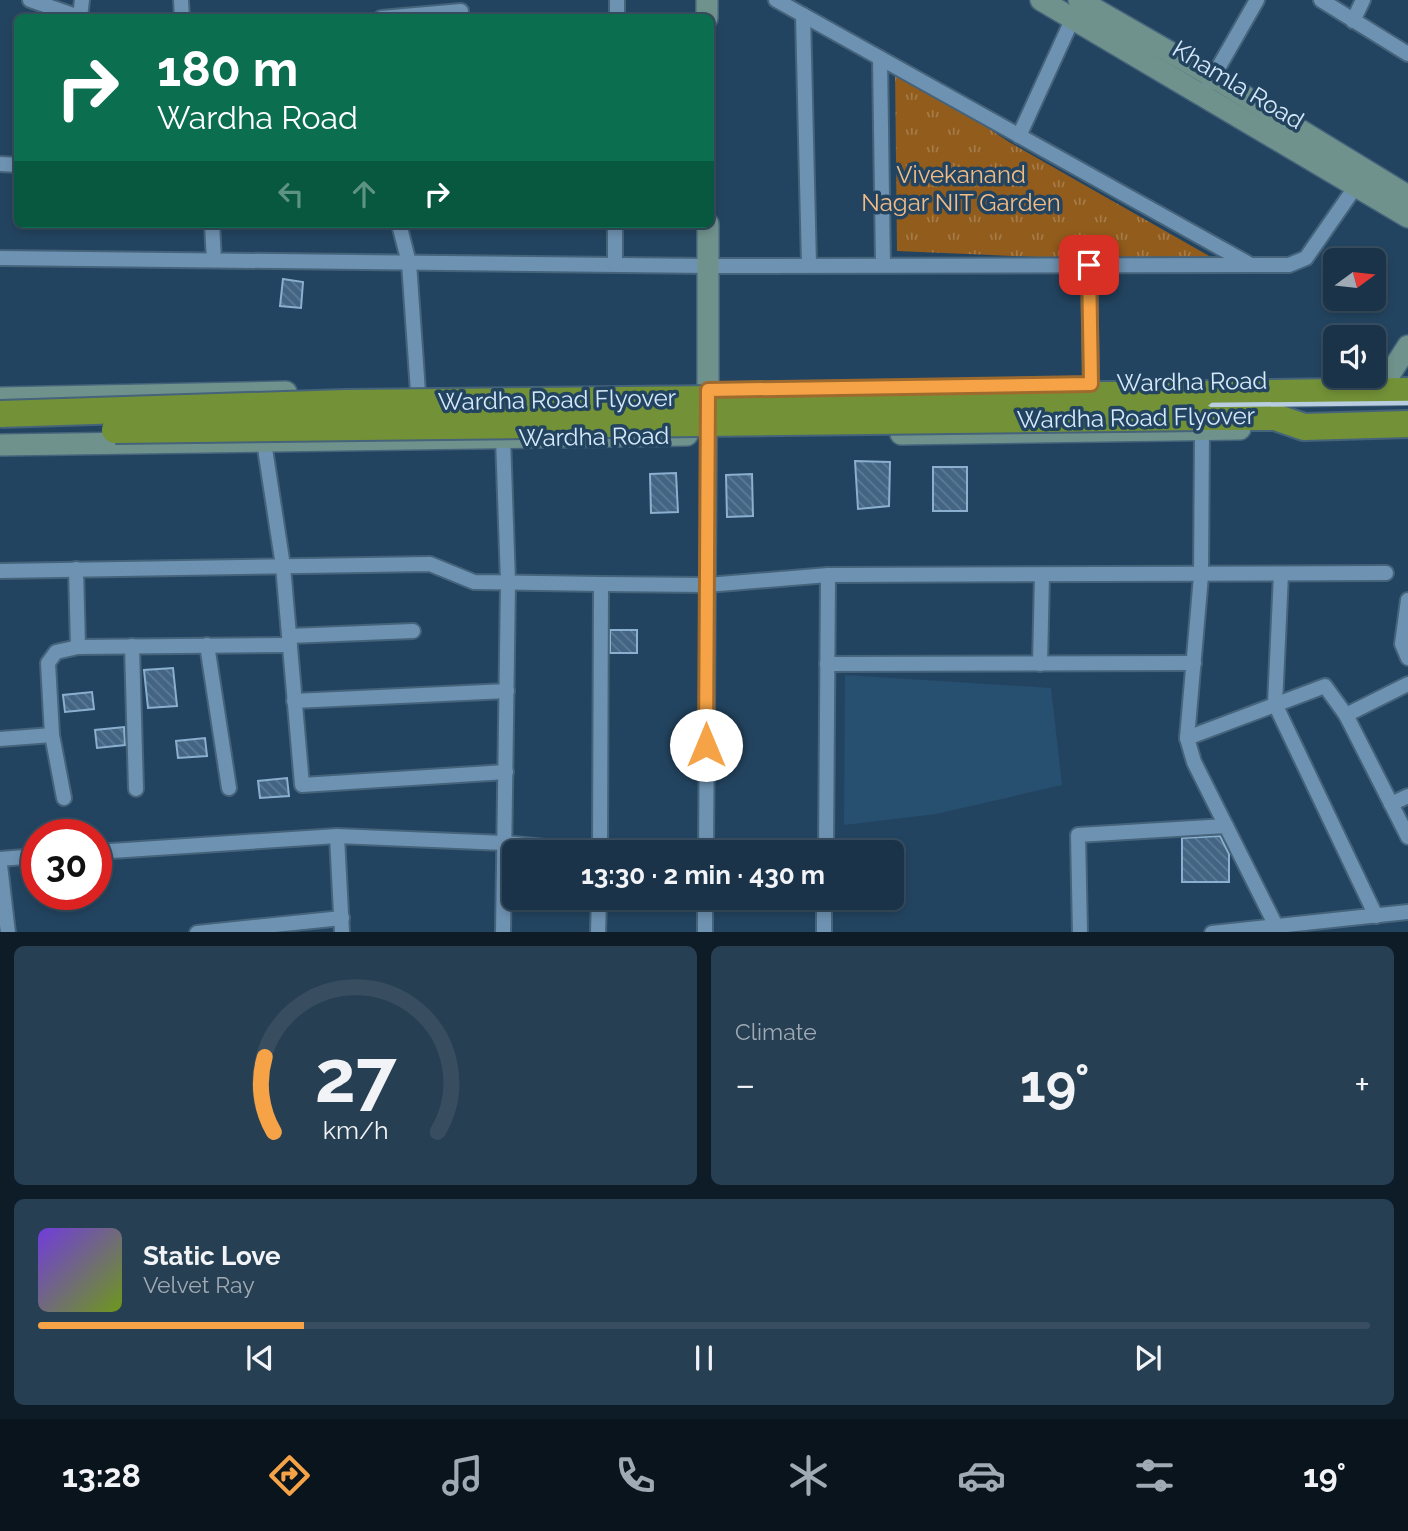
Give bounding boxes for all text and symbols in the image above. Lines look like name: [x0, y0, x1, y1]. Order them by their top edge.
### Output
street label: Khamla Road: [1167, 34, 1309, 135]
text: 180 m: [157, 40, 298, 97]
icon: right: [42, 42, 133, 133]
text: Wardha Road: [157, 99, 358, 136]
park label: Vivekanand Nagar NIT Garden: [861, 160, 1061, 217]
icon: left: [272, 175, 310, 213]
icon: ahead: [345, 175, 383, 213]
icon: right: [418, 175, 456, 213]
pin: [1059, 235, 1119, 295]
icon: arrive: [1070, 246, 1108, 284]
north arrow: [1323, 248, 1386, 312]
map controls: [1323, 248, 1386, 388]
button: sound: [1323, 325, 1386, 388]
street label: Wardha Road: [1116, 366, 1268, 397]
street label: Wardha Road Flyover: [438, 383, 677, 416]
street label: Wardha Road Flyover: [1017, 401, 1256, 434]
street label: Wardha Road: [518, 421, 670, 452]
position arrow: [669, 708, 743, 782]
speed limit sign: 30: [21, 819, 112, 910]
text: 13:30 · 2 min · 430 m: [581, 860, 825, 890]
text: Climate: [735, 1018, 817, 1045]
text: 27: [315, 1034, 397, 1119]
text: 19°: [1020, 1053, 1090, 1114]
text: −: [735, 1062, 755, 1107]
text: +: [1354, 1062, 1370, 1107]
text: km/h: [323, 1114, 388, 1144]
text: Static Love: [143, 1241, 281, 1271]
text: Velvet Ray: [143, 1271, 255, 1298]
icon: previous: [241, 1339, 279, 1377]
icon: pause: [685, 1339, 723, 1377]
icon: next: [1129, 1339, 1167, 1377]
icon: directions: [265, 1451, 314, 1500]
icon: music: [438, 1451, 487, 1500]
icon: phone: [611, 1451, 660, 1500]
icon: climate: [784, 1451, 833, 1500]
icon: car: [957, 1451, 1006, 1500]
icon: filters: [1130, 1451, 1179, 1500]
text: 13:28: [62, 1457, 141, 1494]
text: 19°: [1303, 1457, 1346, 1494]

